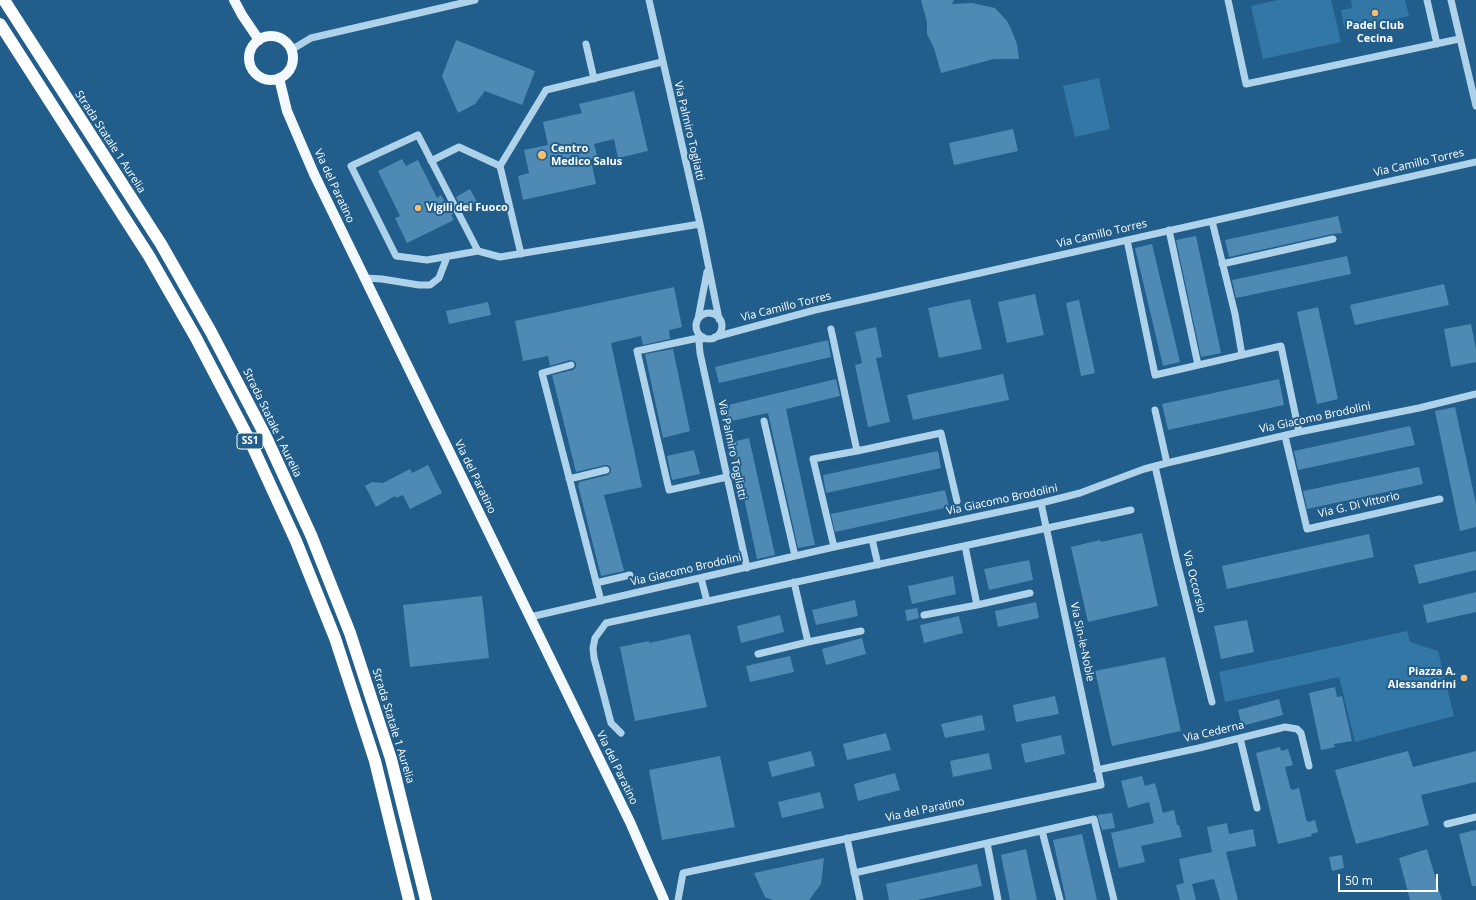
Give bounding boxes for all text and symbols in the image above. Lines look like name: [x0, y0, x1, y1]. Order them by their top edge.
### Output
marker: Padel Club Cecina: [1370, 8, 1380, 18]
place label: Padel Club Cecina: [1346, 19, 1404, 45]
street label: Via Palmiro Togliatti: [671, 80, 707, 182]
street label: Strada Statale 1 Aurelia: [72, 88, 148, 196]
place label: Centro Medico Salus: [551, 142, 622, 168]
street label: Via Camillo Torres: [1372, 146, 1466, 180]
street label: Via del Paratino: [311, 147, 357, 225]
marker: Centro Medico Salus: [536, 149, 548, 161]
place label: Vigili del Fuoco: [426, 201, 508, 215]
marker: Vigili del Fuoco: [413, 203, 423, 213]
street label: Via Camillo Torres: [1055, 217, 1149, 251]
street label: Via Camillo Torres: [740, 289, 832, 325]
street label: Strada Statale 1 Aurelia: [240, 366, 304, 480]
street label: Via Palmiro Togliatti: [715, 399, 749, 501]
street label: Via Giacomo Brodolini: [1258, 400, 1372, 436]
road number: SS1: [237, 433, 263, 449]
street label: Via del Paratino: [451, 438, 499, 516]
street label: Via Giacomo Brodolini: [945, 482, 1059, 518]
street label: Via G. Di Vittorio: [1317, 489, 1401, 521]
street label: Via Occorsio: [1180, 550, 1208, 614]
street label: Via Giacomo Brodolini: [629, 551, 743, 589]
street label: Via Sin-le-Noble: [1067, 601, 1097, 683]
place label: Piazza A. Alessandrini: [1388, 665, 1456, 691]
street label: Strada Statale 1 Aurelia: [369, 667, 417, 785]
marker: Piazza A. Alessandrini: [1459, 673, 1469, 683]
street label: Via Cederna: [1182, 719, 1246, 745]
street label: Via del Paratino: [593, 729, 641, 807]
street label: Via del Paratino: [884, 795, 966, 825]
scale bar: [1340, 866, 1440, 892]
text: 50 m: [1345, 872, 1373, 889]

